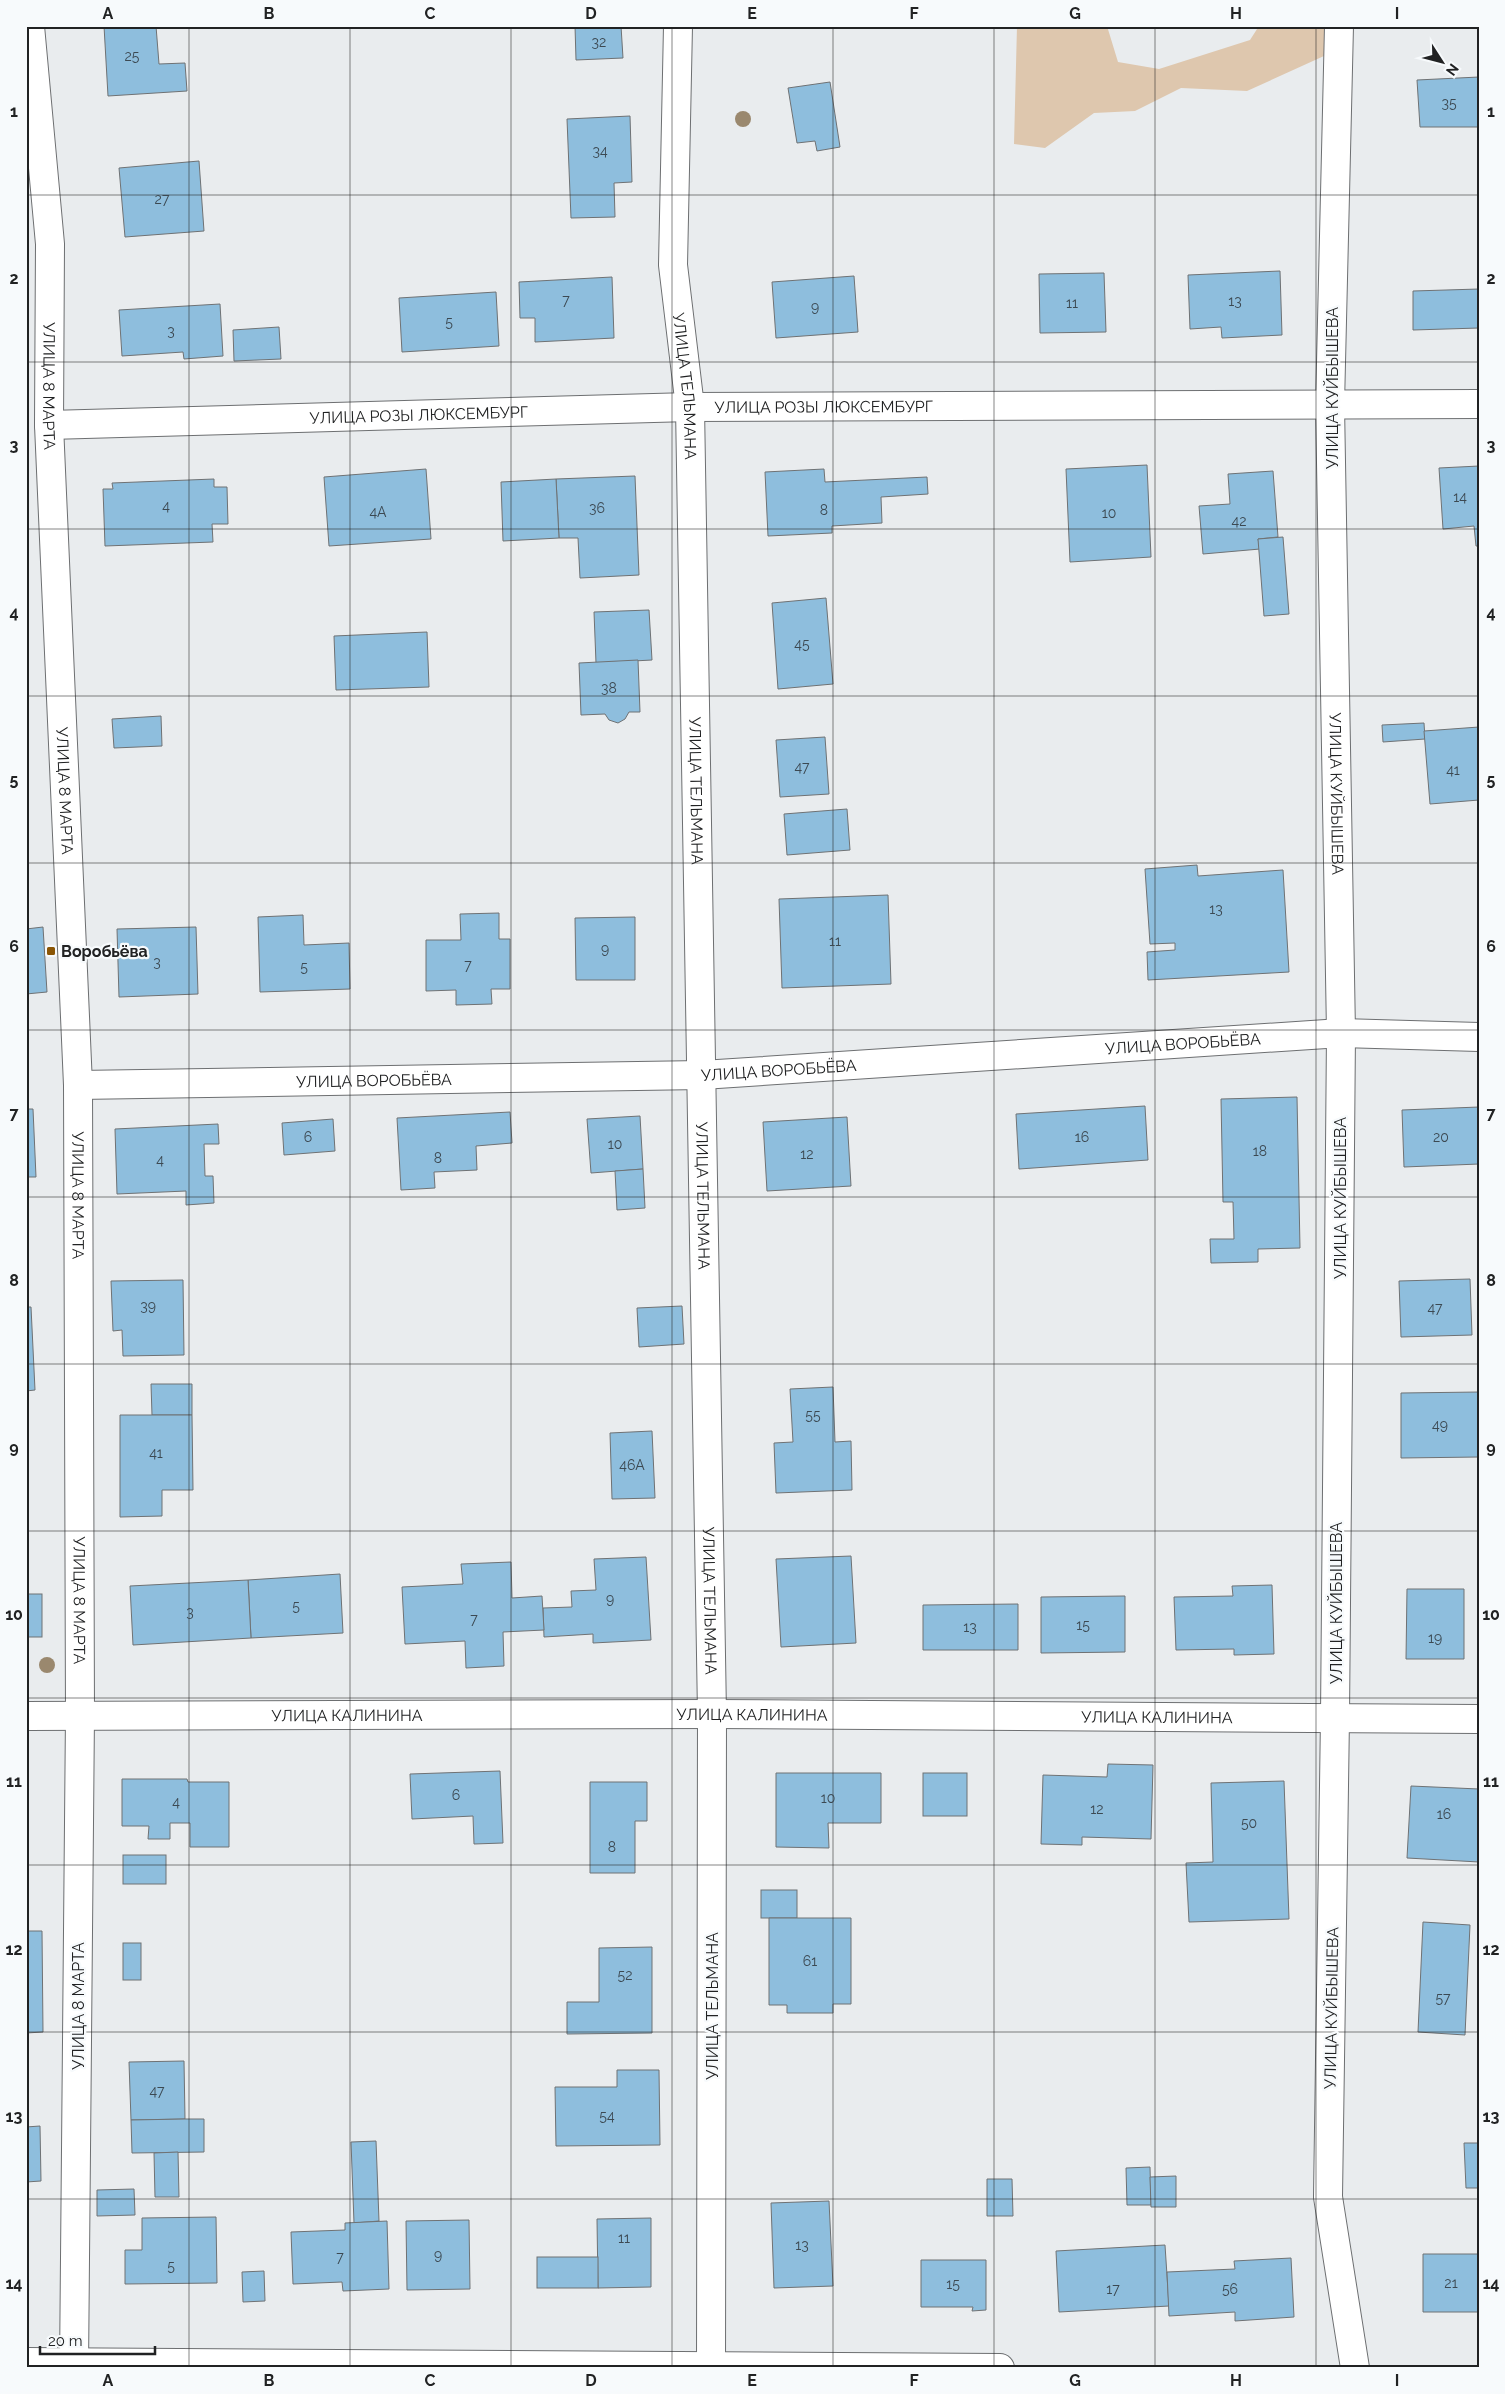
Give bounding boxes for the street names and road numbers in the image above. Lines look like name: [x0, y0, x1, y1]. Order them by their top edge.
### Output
street label: УЛИЦА КУЙБЫШЕВА: [1323, 307, 1342, 469]
street label: УЛИЦА ТЕЛЬМАНА: [669, 312, 700, 460]
street label: УЛИЦА 8 МАРТА: [39, 322, 59, 451]
street label: УЛИЦА РОЗЫ ЛЮКСЕМБУРГ: [715, 397, 933, 417]
street label: УЛИЦА РОЗЫ ЛЮКСЕМБУРГ: [309, 403, 528, 428]
street label: УЛИЦА КУЙБЫШЕВА: [1325, 713, 1347, 875]
street label: УЛИЦА ТЕЛЬМАНА: [685, 717, 707, 865]
street label: УЛИЦА 8 МАРТА: [52, 727, 77, 855]
street label: УЛИЦА ВОРОБЬЁВА: [1105, 1029, 1261, 1058]
street label: УЛИЦА ВОРОБЬЁВА: [700, 1056, 857, 1085]
street label: УЛИЦА ВОРОБЬЁВА: [296, 1069, 452, 1092]
street label: УЛИЦА КУЙБЫШЕВА: [1331, 1117, 1350, 1279]
street label: УЛИЦА ТЕЛЬМАНА: [692, 1122, 714, 1270]
street label: УЛИЦА 8 МАРТА: [68, 1132, 88, 1260]
street label: УЛИЦА КУЙБЫШЕВА: [1327, 1522, 1346, 1684]
street label: УЛИЦА ТЕЛЬМАНА: [699, 1527, 720, 1675]
street label: УЛИЦА 8 МАРТА: [69, 1537, 89, 1665]
street label: УЛИЦА КАЛИНИНА: [676, 1705, 828, 1725]
street label: УЛИЦА КАЛИНИНА: [271, 1706, 423, 1725]
street label: УЛИЦА КАЛИНИНА: [1081, 1707, 1233, 1727]
street label: УЛИЦА КУЙБЫШЕВА: [1321, 1927, 1342, 2089]
street label: УЛИЦА ТЕЛЬМАНА: [703, 1932, 722, 2080]
street label: УЛИЦА 8 МАРТА: [69, 1942, 88, 2070]

